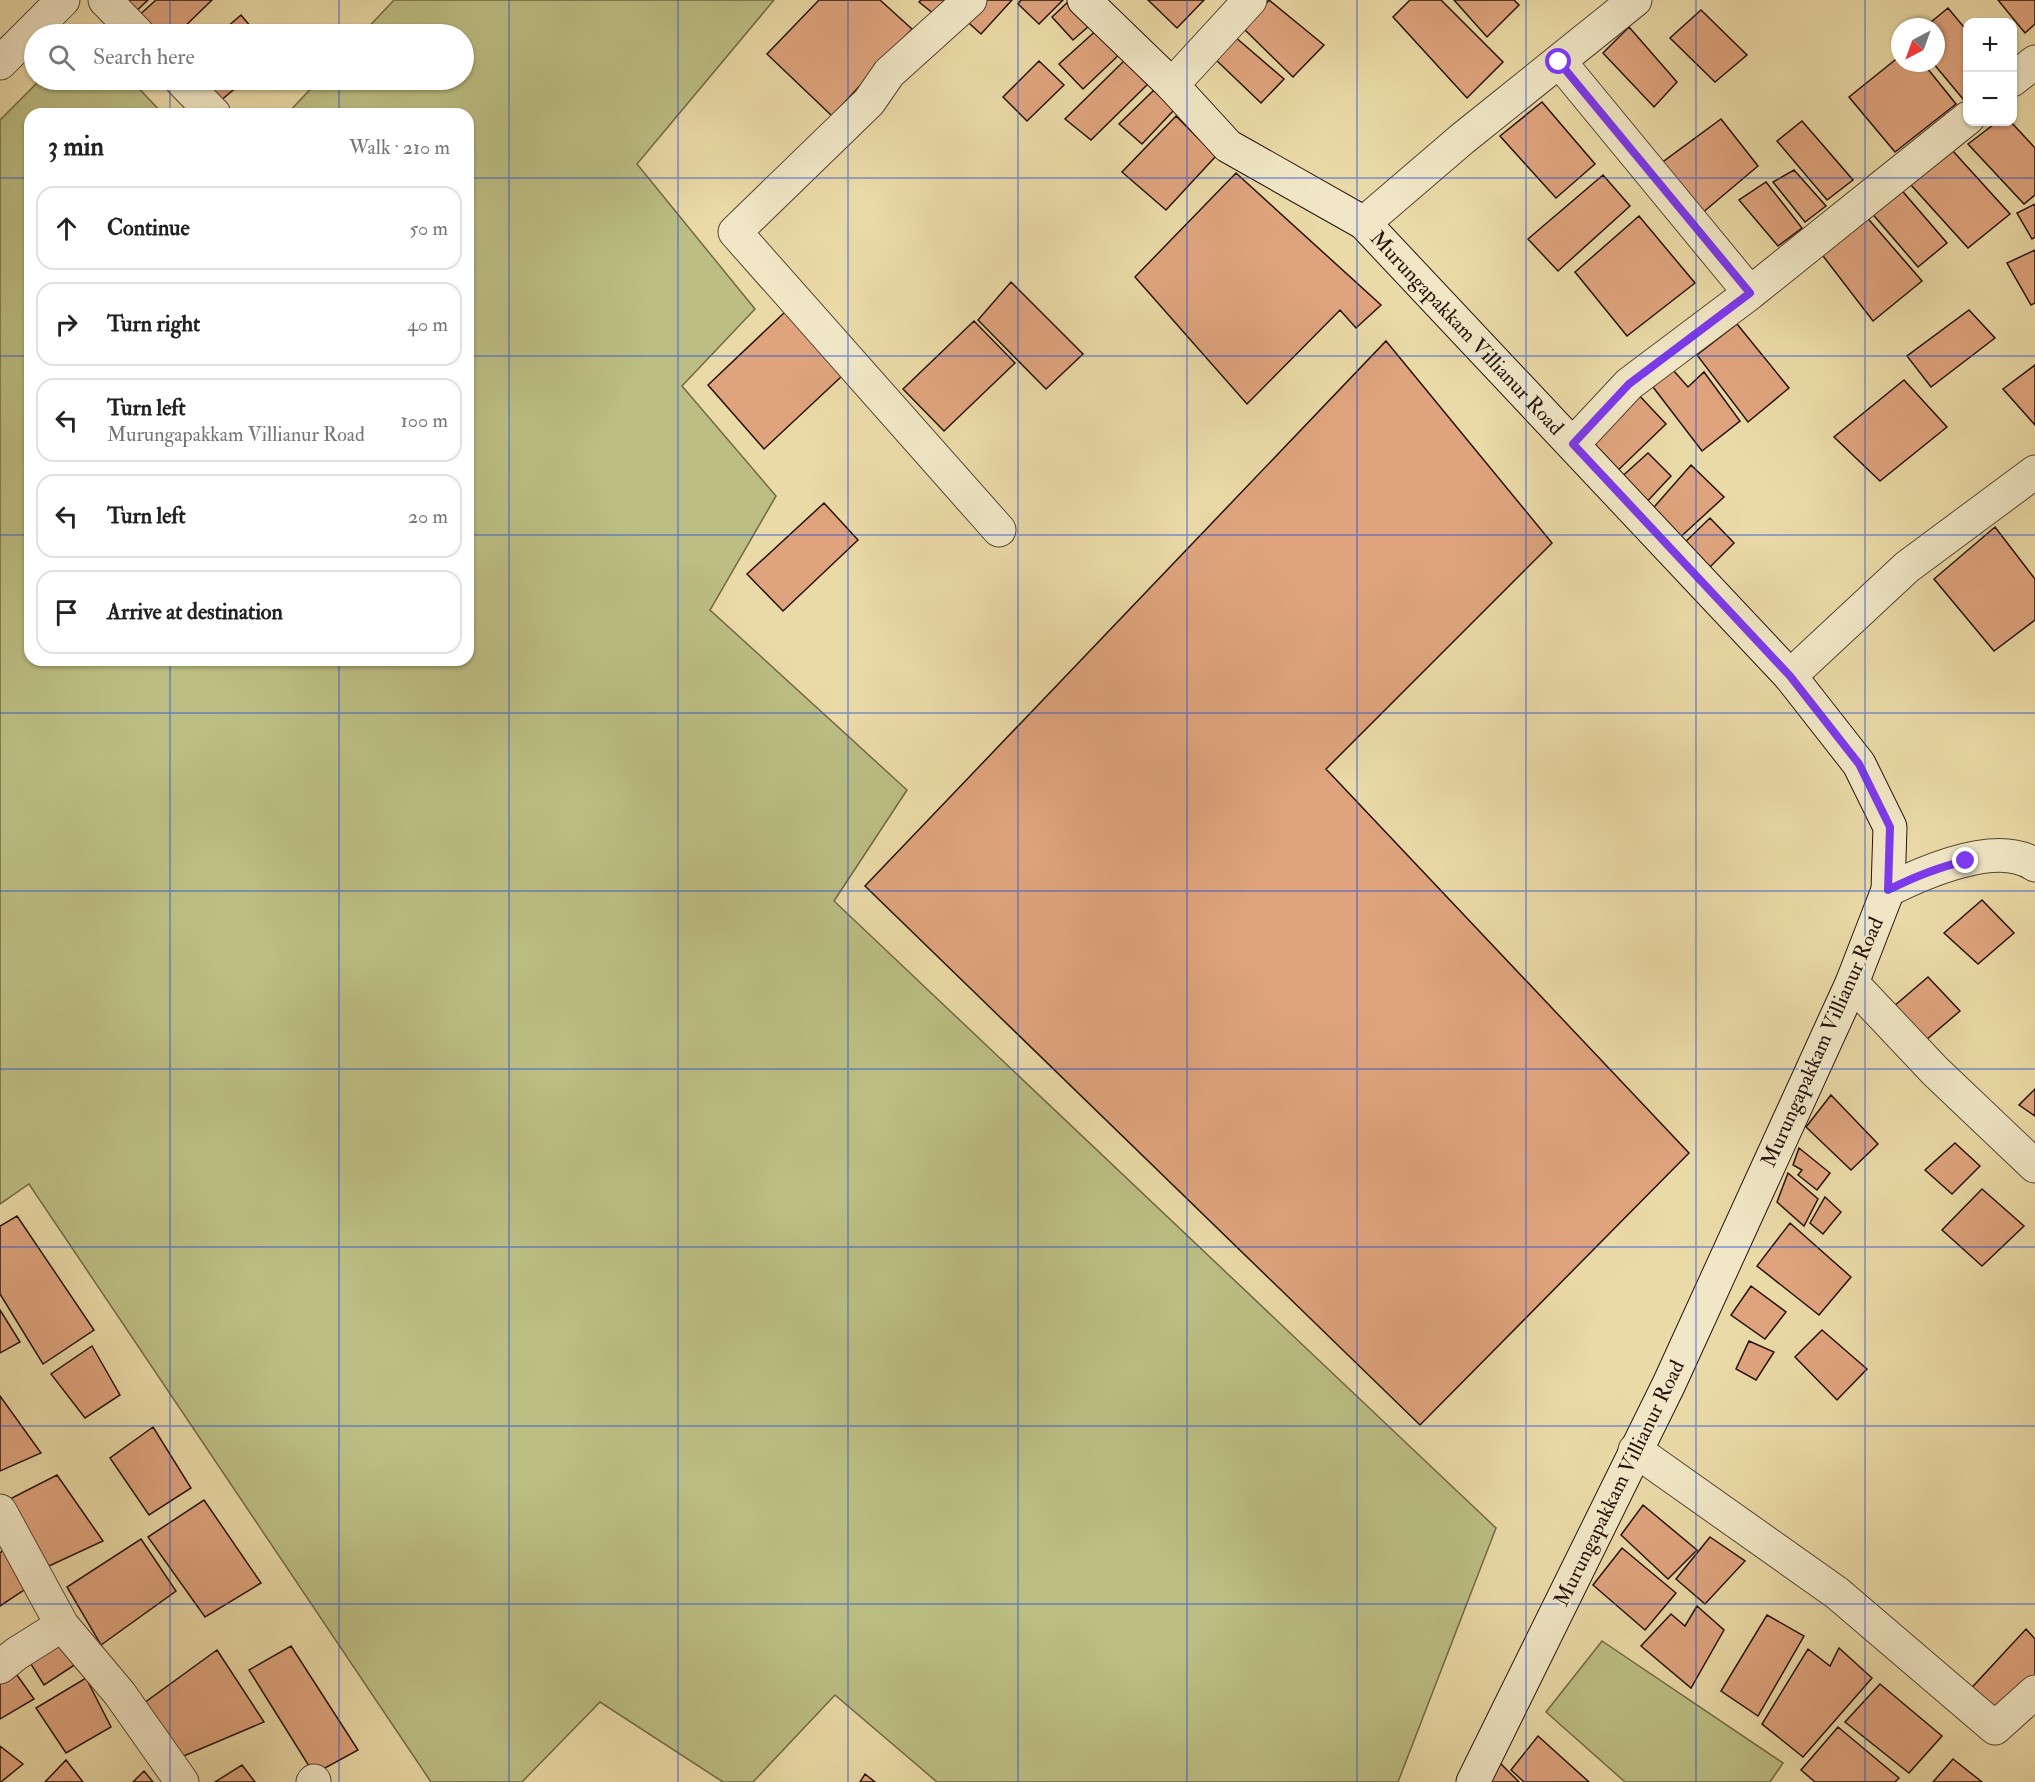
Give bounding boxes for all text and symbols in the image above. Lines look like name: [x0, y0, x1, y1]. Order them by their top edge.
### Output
north arrow: [1891, 18, 1945, 72]
map controls: [1963, 18, 2017, 126]
button: +: [1963, 18, 2017, 72]
search box: [24, 24, 474, 90]
icon: search: [45, 41, 78, 74]
text: Search here: [93, 43, 195, 71]
route start: [1545, 48, 1571, 74]
button: −: [1963, 72, 2017, 126]
text: 3 min: [48, 131, 104, 163]
text: Walk · 210 m: [349, 135, 450, 160]
icon: ahead: [50, 212, 83, 245]
text: Continue: [107, 214, 190, 242]
text: 50 m: [409, 216, 448, 241]
street label: Murungapakkam Villianur Road: [1364, 225, 1570, 441]
icon: right: [50, 308, 83, 341]
text: Turn right: [107, 310, 200, 338]
text: 40 m: [407, 312, 448, 337]
text: Turn left: [107, 394, 186, 422]
icon: left: [50, 404, 83, 437]
text: 100 m: [401, 408, 448, 433]
text: Murungapakkam Villianur Road: [107, 422, 365, 447]
icon: left: [50, 500, 83, 533]
text: Turn left: [107, 502, 186, 530]
text: 20 m: [408, 504, 448, 529]
icon: arrive: [50, 596, 83, 629]
text: Arrive at destination: [107, 598, 283, 626]
route end: [1952, 847, 1978, 873]
street label: Murungapakkam Villianur Road: [1755, 912, 1890, 1171]
street label: Murungapakkam Villianur Road: [1548, 1355, 1691, 1611]

